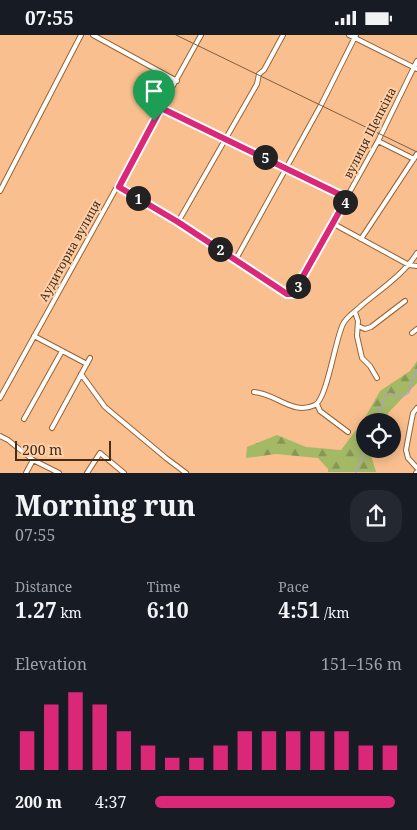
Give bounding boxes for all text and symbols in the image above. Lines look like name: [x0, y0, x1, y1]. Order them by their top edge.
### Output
text: 07:55: [25, 5, 74, 31]
pin: [133, 70, 175, 121]
icon: arrive: [140, 77, 168, 105]
street label: вулиця Щепкіна: [339, 84, 400, 181]
pin: 5: [252, 145, 278, 169]
text: 5: [262, 148, 269, 167]
pin: 1: [126, 185, 150, 211]
text: 1: [135, 189, 142, 208]
pin: 4: [332, 189, 358, 215]
text: 4: [342, 193, 349, 212]
street label: Аудиторна вулиця: [35, 197, 105, 304]
pin: 2: [208, 237, 232, 261]
text: 2: [217, 240, 224, 259]
pin: 3: [286, 273, 310, 299]
text: 3: [295, 277, 302, 296]
map controls: [356, 413, 401, 458]
button: locate: [356, 413, 401, 458]
scale bar: [15, 437, 111, 461]
text: 200 m: [22, 440, 62, 459]
text: Morning run: [15, 486, 196, 524]
button: share: [350, 490, 402, 542]
text: 07:55: [15, 524, 55, 546]
text: Distance: [15, 577, 72, 596]
text: Time: [147, 577, 180, 596]
text: Pace: [278, 577, 309, 596]
text: 1.27: [15, 596, 57, 624]
text: 6:10: [147, 596, 189, 624]
text: 4:51: [278, 596, 320, 624]
text: km: [57, 603, 82, 622]
text: /km: [320, 603, 349, 622]
text: Elevation: [15, 653, 87, 675]
text: 151–156 m: [321, 653, 402, 675]
text: 200 m: [15, 791, 62, 813]
text: 4:37: [95, 791, 126, 813]

